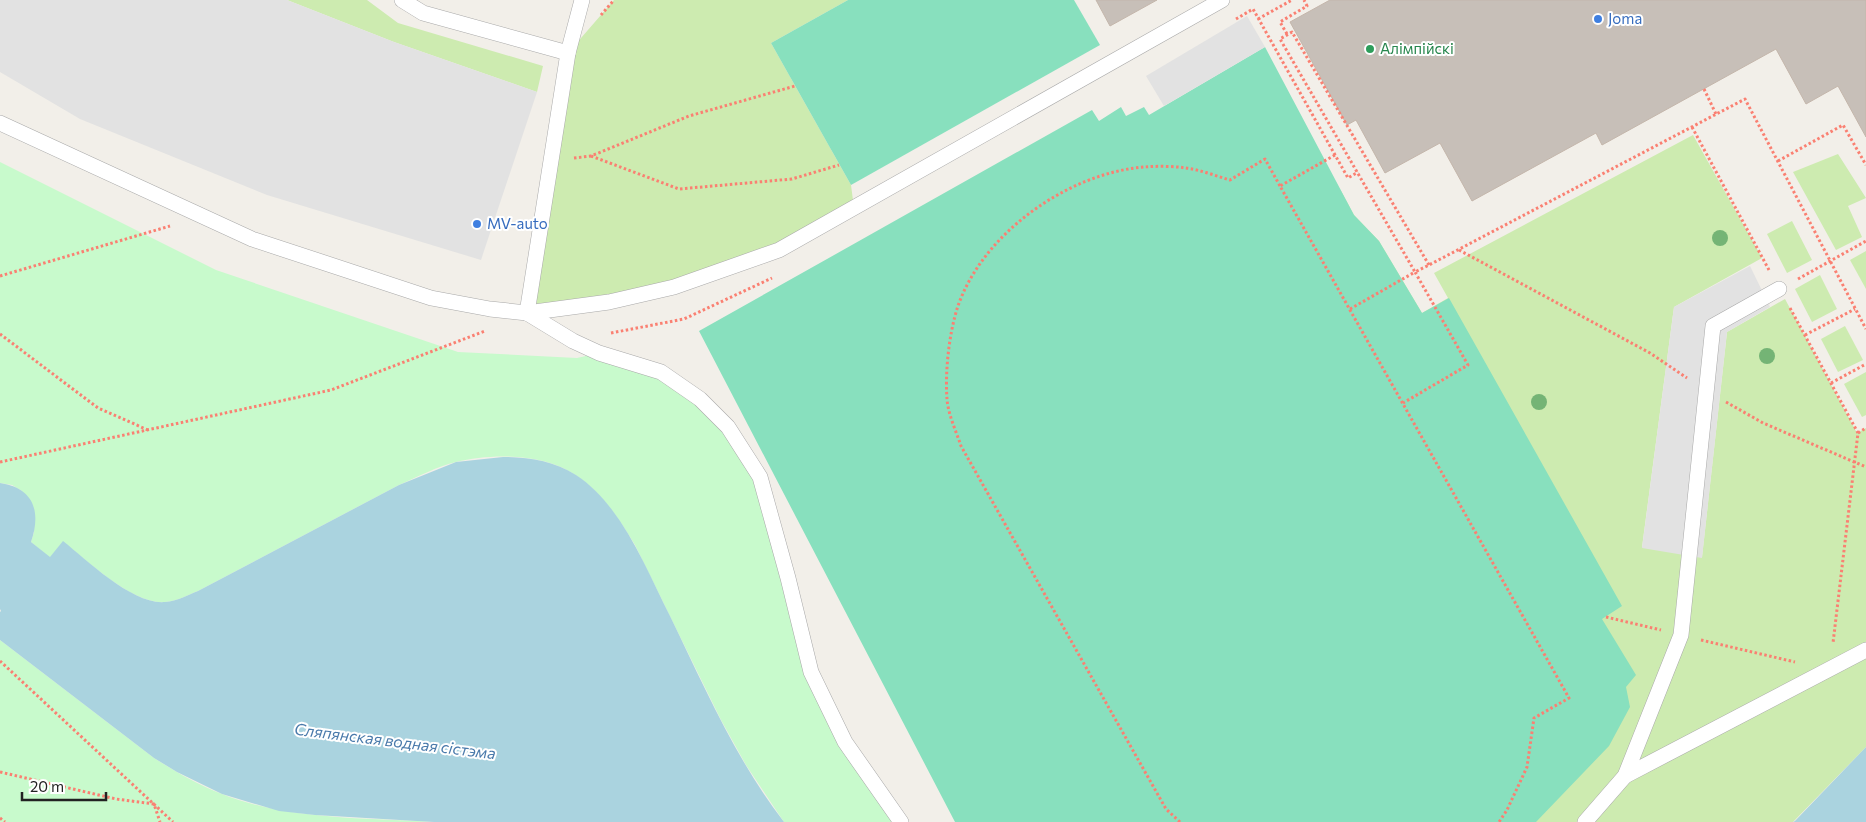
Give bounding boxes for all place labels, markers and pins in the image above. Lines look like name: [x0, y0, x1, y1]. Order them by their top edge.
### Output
place label: Joma: [1608, 9, 1642, 27]
marker: Joma: [1592, 13, 1604, 25]
place label: Алімпійскі: [1380, 39, 1454, 57]
marker: Алімпійскі: [1364, 43, 1376, 55]
place label: MV-auto: [487, 214, 548, 232]
marker: MV-auto: [471, 218, 483, 230]

